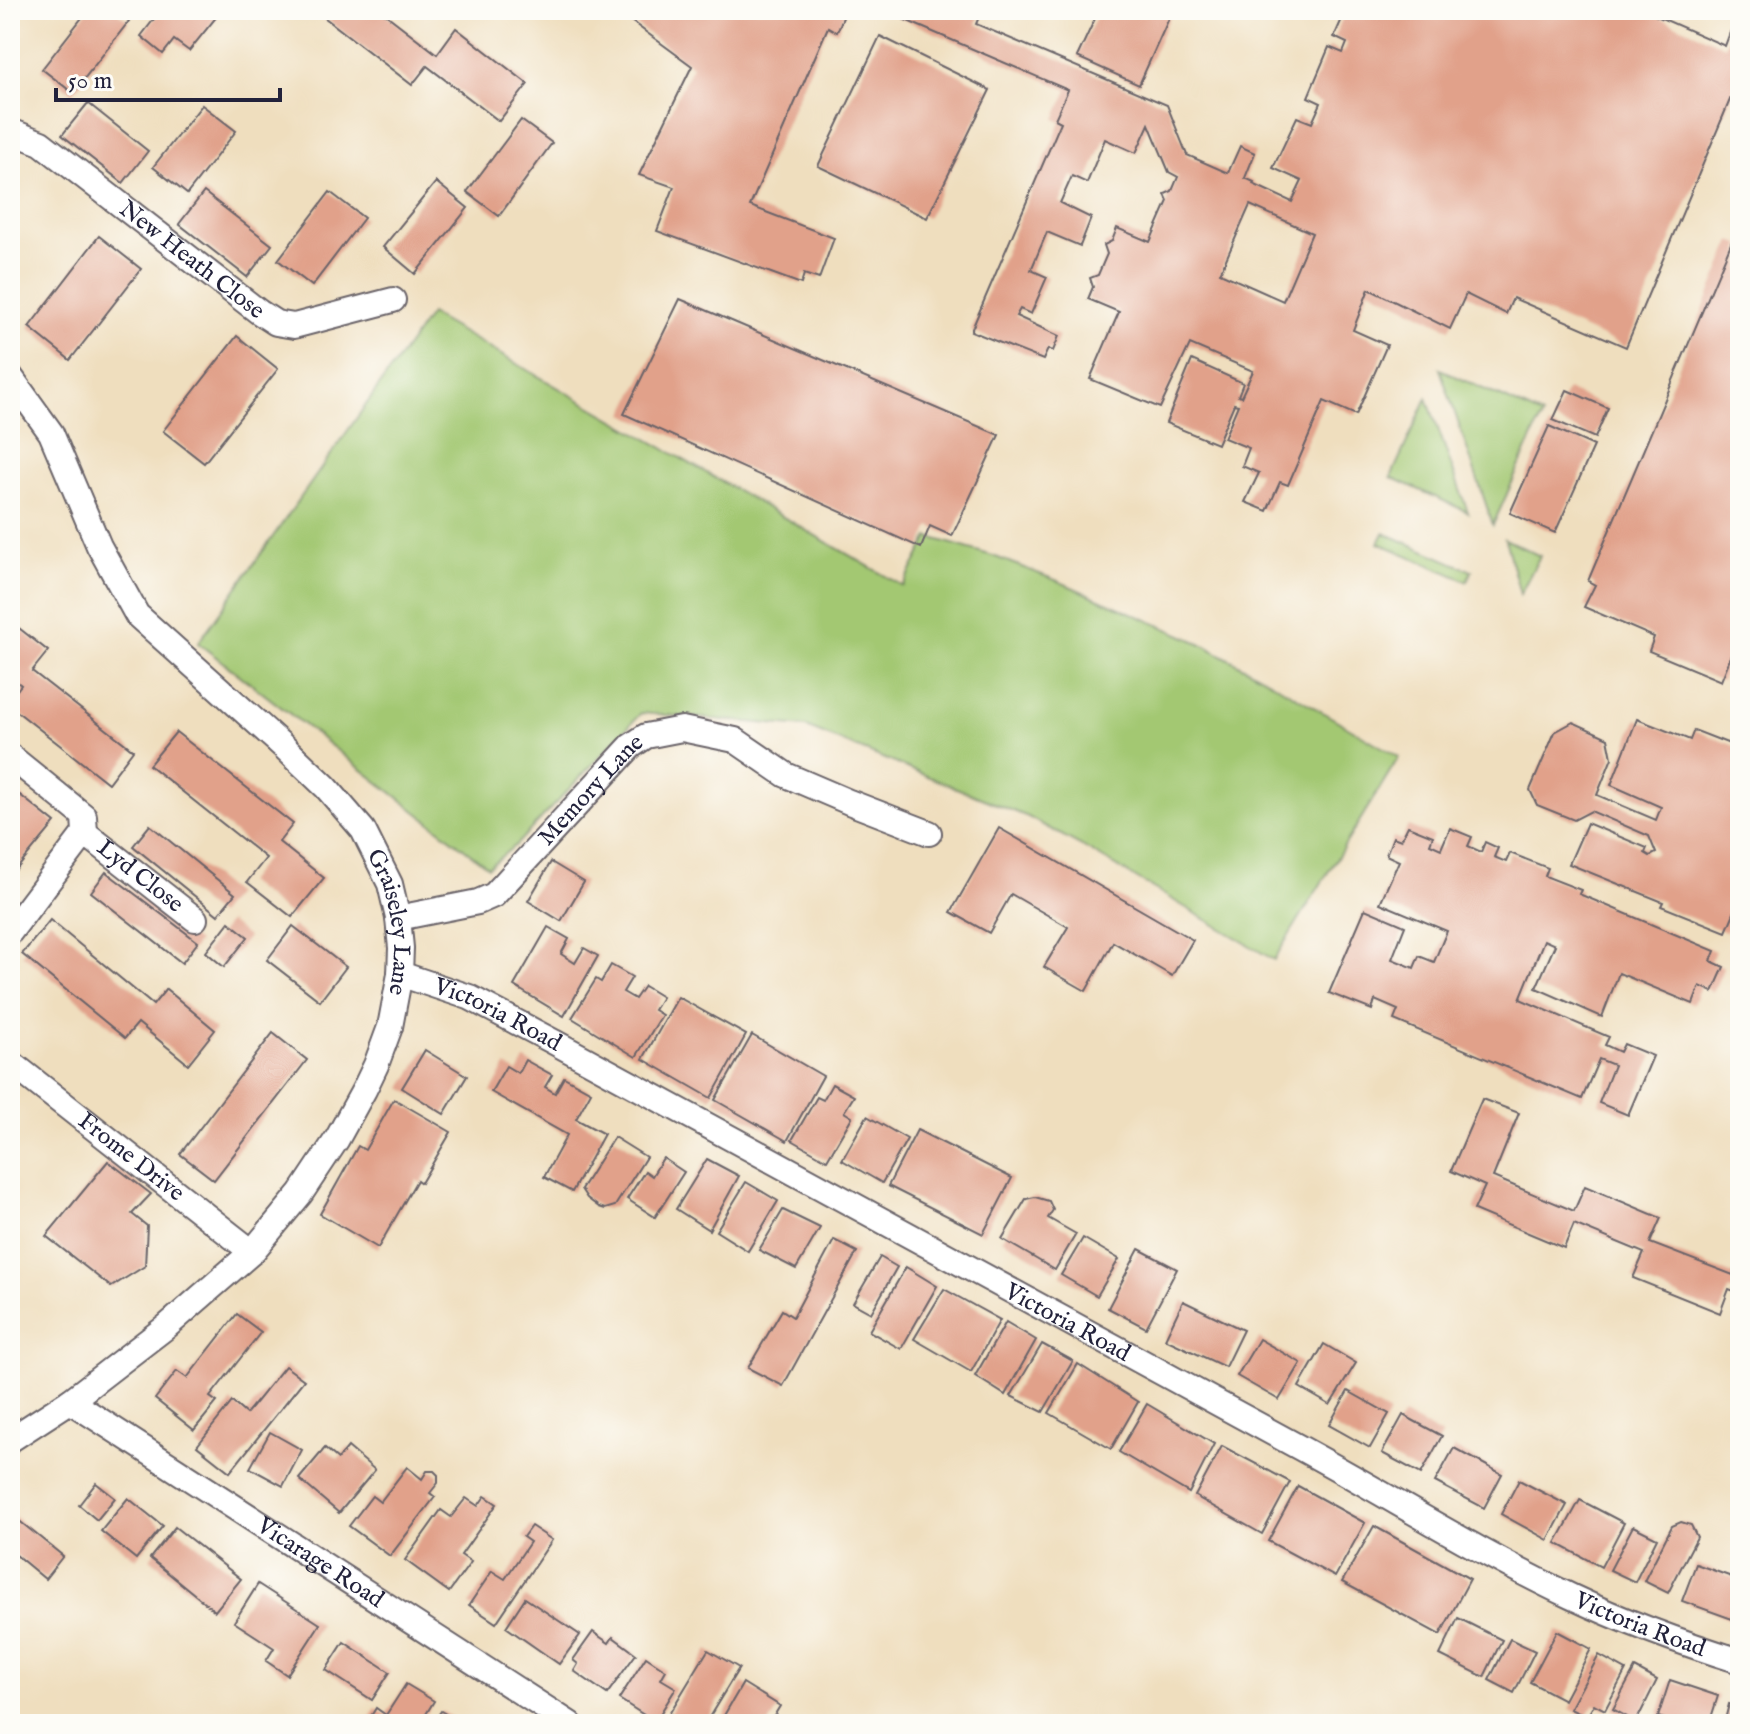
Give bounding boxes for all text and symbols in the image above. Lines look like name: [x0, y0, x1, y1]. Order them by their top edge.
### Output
scale bar: [56, 52, 280, 102]
text: 50 m: [68, 66, 112, 97]
street label: New Heath Close: [113, 194, 271, 326]
street label: Memory Lane: [531, 727, 649, 852]
street label: Lyd Close: [90, 833, 190, 920]
street label: Graiseley Lane: [359, 844, 417, 998]
street label: Victoria Road: [429, 971, 567, 1059]
street label: Frome Drive: [71, 1106, 191, 1209]
street label: Victoria Road: [998, 1275, 1136, 1369]
street label: Vicarage Road: [250, 1510, 390, 1615]
street label: Victoria Road: [1569, 1584, 1710, 1664]

